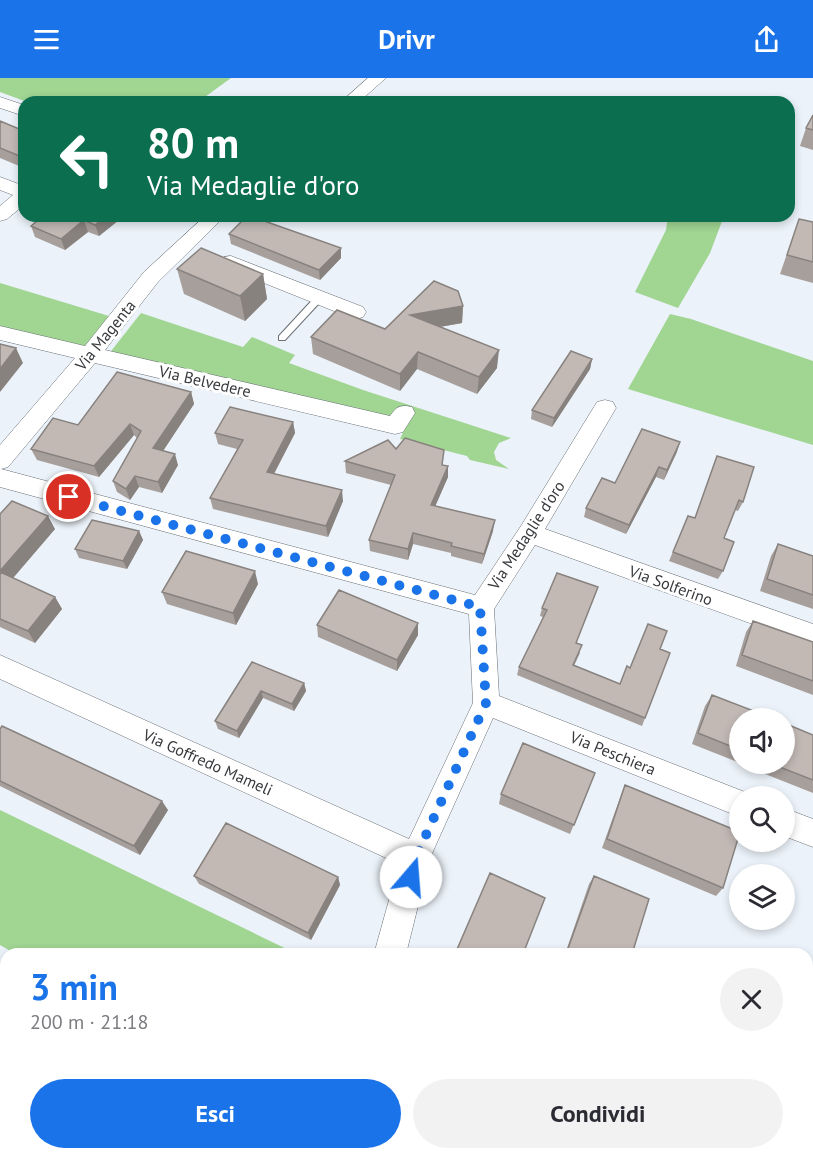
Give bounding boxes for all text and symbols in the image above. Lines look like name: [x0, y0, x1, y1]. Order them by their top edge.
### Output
text: Drivr: [378, 22, 435, 56]
icon: menu: [30, 23, 63, 56]
icon: share: [750, 23, 783, 56]
text: 80 m: [147, 115, 239, 170]
icon: left: [48, 120, 126, 198]
text: Via Medaglie d'oro: [147, 168, 360, 202]
street label: Via Magenta: [70, 296, 140, 375]
street label: Via Belvedere: [156, 360, 253, 401]
pin: [43, 471, 94, 522]
street label: Via Medaglie d'oro: [483, 477, 569, 594]
icon: arrive: [52, 480, 85, 513]
street label: Via Solferino: [626, 560, 716, 609]
map controls: [729, 708, 795, 930]
button: sound: [729, 708, 795, 774]
street label: Via Goffredo Mameli: [139, 724, 276, 800]
street label: Via Peschiera: [566, 726, 659, 779]
button: search: [729, 786, 795, 852]
position arrow: [379, 845, 443, 909]
button: layers: [729, 864, 795, 930]
text: 3 min: [30, 963, 118, 1010]
button: close: [720, 968, 783, 1031]
text: 200 m · 21:18: [30, 1009, 148, 1035]
button: Esci: [30, 1079, 401, 1148]
button: Condividi: [413, 1079, 783, 1148]

